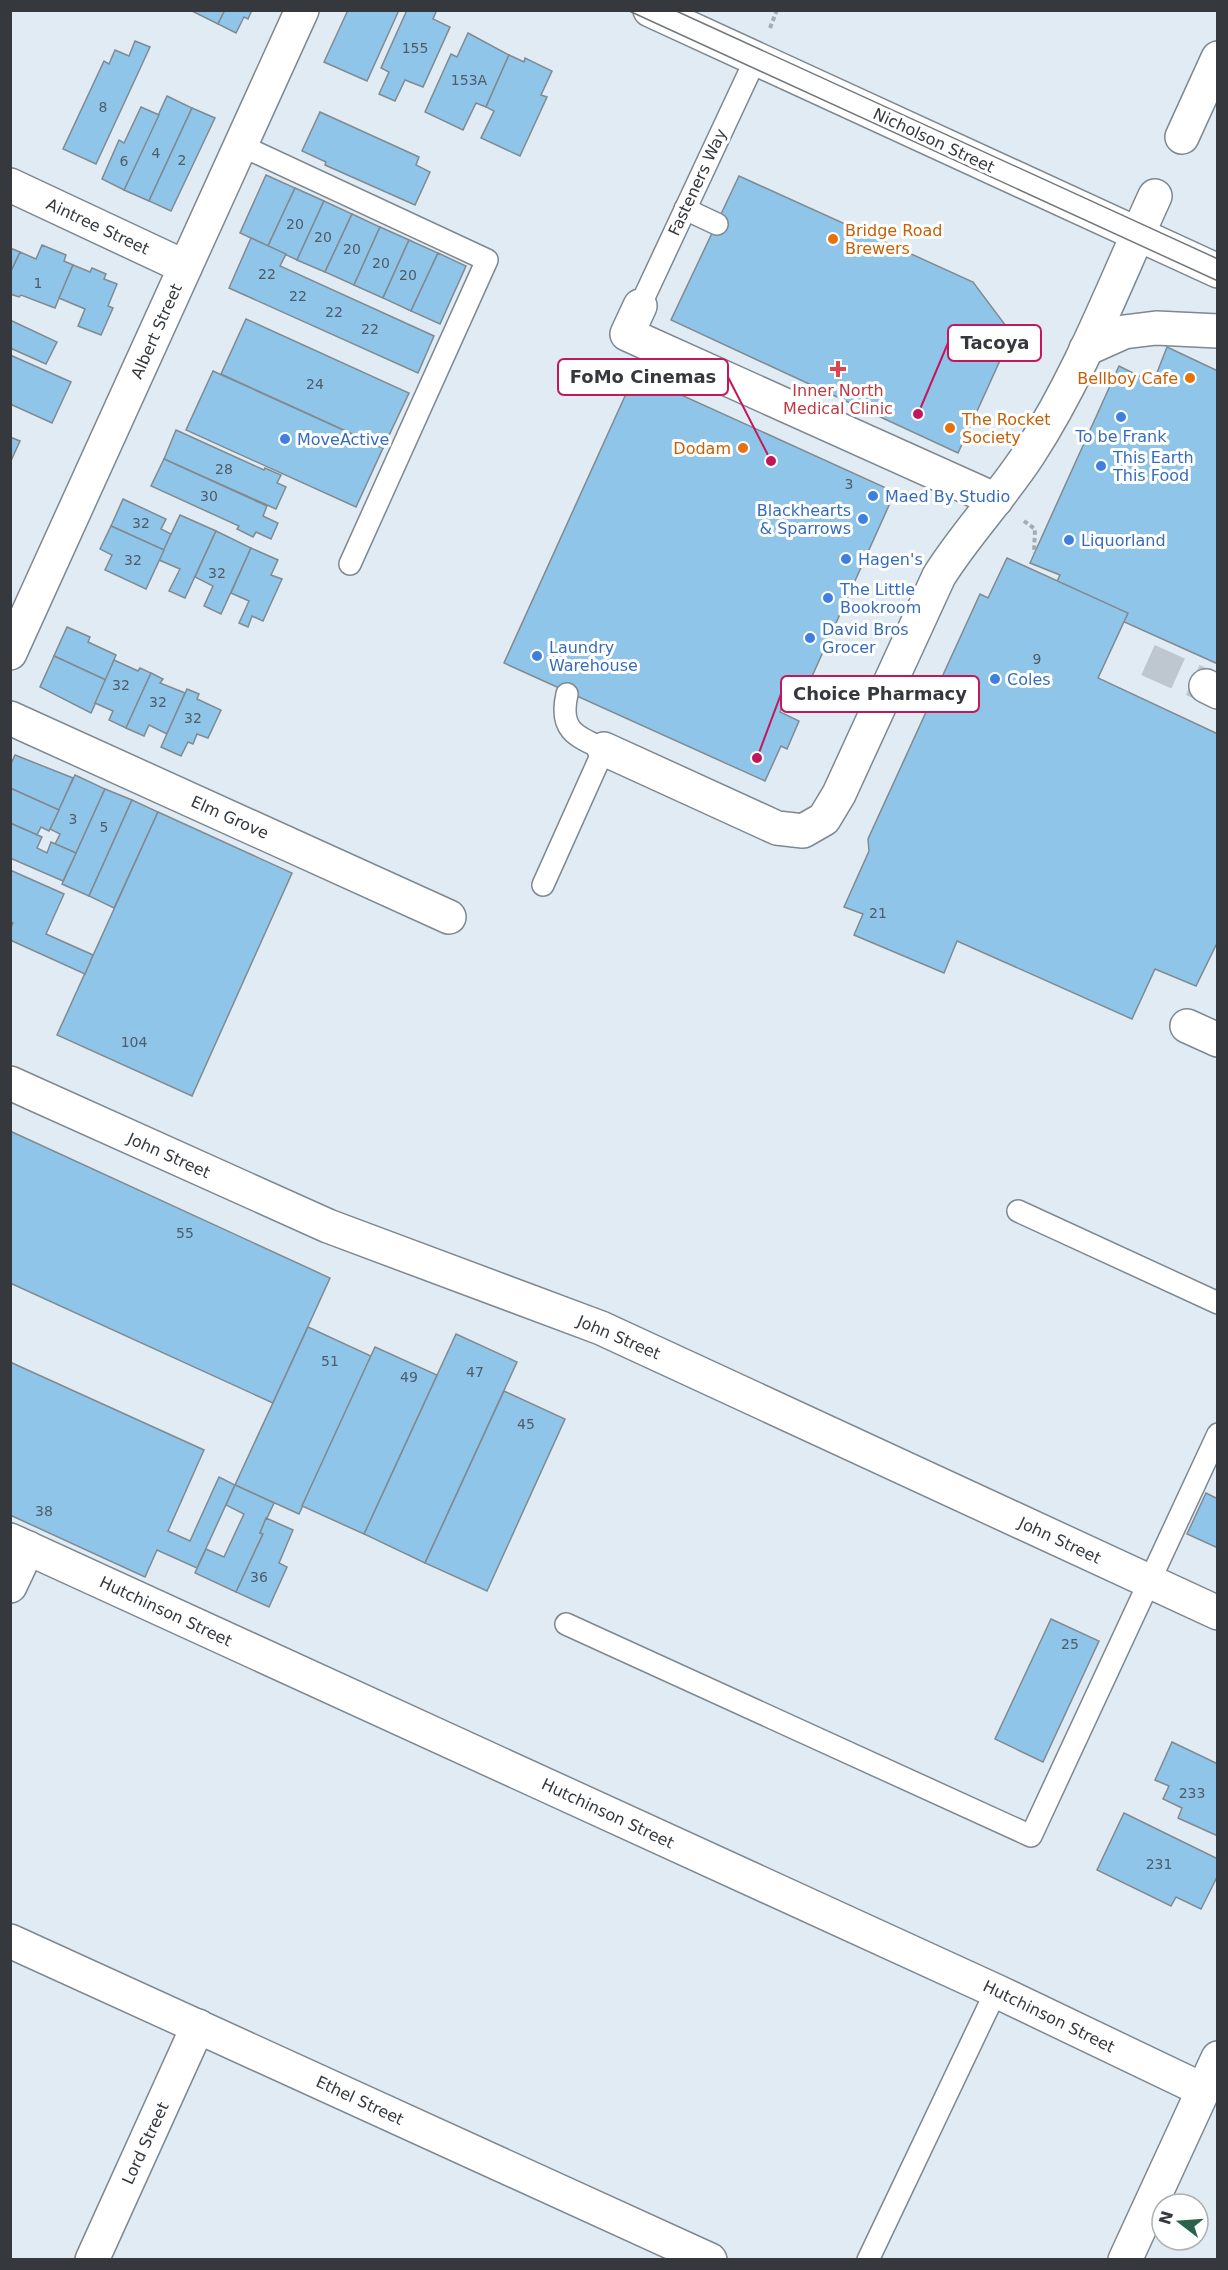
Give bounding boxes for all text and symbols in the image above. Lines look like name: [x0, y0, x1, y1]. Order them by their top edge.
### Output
house number: 155: [402, 40, 428, 56]
house number: 153A: [451, 72, 488, 88]
house number: 8: [99, 99, 107, 115]
street label: Nicholson Street: [870, 104, 997, 177]
street label: Fasteners Way: [664, 126, 731, 239]
house number: 4: [152, 145, 161, 161]
house number: 2: [178, 152, 186, 168]
house number: 6: [120, 153, 129, 169]
street label: Aintree Street: [43, 194, 152, 259]
house number: 20: [286, 216, 304, 232]
place label: Bridge Road Brewers: [845, 221, 942, 258]
house number: 20: [314, 229, 332, 245]
marker: Bridge Road Brewers: [826, 232, 840, 246]
house number: 20: [343, 241, 361, 257]
house number: 20: [372, 255, 390, 271]
house number: 22: [258, 266, 276, 282]
house number: 20: [399, 267, 417, 283]
house number: 1: [34, 275, 42, 291]
street label: Albert Street: [127, 281, 186, 382]
house number: 22: [289, 288, 307, 304]
house number: 22: [325, 304, 343, 320]
house number: 22: [361, 321, 379, 337]
callout: Tacoya: [948, 325, 1041, 361]
text: Tacoya: [960, 332, 1030, 353]
callout: FoMo Cinemas: [558, 359, 728, 395]
marker: Inner North Medical Clinic: [829, 360, 847, 378]
text: FoMo Cinemas: [570, 366, 716, 387]
place label: Bellboy Cafe: [1077, 369, 1178, 388]
marker: Bellboy Cafe: [1183, 371, 1197, 385]
house number: 24: [306, 376, 324, 392]
place label: Inner North Medical Clinic: [783, 381, 893, 418]
place label: The Rocket Society: [961, 410, 1051, 447]
marker: To be Frank: [1114, 410, 1128, 424]
marker: The Rocket Society: [943, 421, 957, 435]
place label: To be Frank: [1075, 427, 1167, 446]
place label: MoveActive: [297, 430, 389, 449]
marker: MoveActive: [278, 432, 292, 446]
place label: Dodam: [673, 439, 731, 458]
marker: Dodam: [736, 441, 750, 455]
place label: This Earth This Food: [1112, 448, 1194, 485]
marker: This Earth This Food: [1094, 459, 1108, 473]
house number: 28: [215, 461, 233, 477]
house number: 3: [845, 476, 853, 492]
place label: Maed By Studio: [885, 487, 1010, 506]
house number: 30: [200, 488, 218, 504]
marker: Maed By Studio: [866, 489, 880, 503]
place label: Blackhearts & Sparrows: [757, 501, 851, 538]
marker: Blackhearts & Sparrows: [856, 512, 870, 526]
house number: 32: [132, 515, 150, 531]
place label: Liquorland: [1081, 531, 1166, 550]
marker: Liquorland: [1062, 533, 1076, 547]
place label: Hagen's: [858, 550, 923, 569]
house number: 32: [124, 552, 142, 568]
marker: Hagen's: [839, 552, 853, 566]
house number: 32: [208, 565, 226, 581]
place label: The Little Bookroom: [839, 580, 921, 617]
marker: The Little Bookroom: [821, 591, 835, 605]
place label: David Bros Grocer: [822, 620, 909, 657]
marker: David Bros Grocer: [803, 631, 817, 645]
place label: Laundry Warehouse: [549, 638, 638, 675]
marker: Laundry Warehouse: [530, 649, 544, 663]
house number: 9: [1033, 651, 1041, 667]
place label: Coles: [1007, 670, 1051, 689]
marker: Coles: [988, 672, 1002, 686]
callout: Choice Pharmacy: [781, 676, 979, 712]
house number: 32: [112, 677, 130, 693]
text: Choice Pharmacy: [793, 683, 967, 704]
house number: 32: [149, 694, 167, 710]
house number: 32: [184, 710, 202, 726]
street label: Elm Grove: [188, 792, 272, 843]
house number: 3: [69, 811, 77, 827]
house number: 5: [100, 819, 108, 835]
house number: 21: [869, 905, 887, 921]
house number: 104: [121, 1034, 147, 1050]
street label: John Street: [124, 1128, 213, 1182]
house number: 55: [176, 1225, 194, 1241]
street label: John Street: [573, 1311, 663, 1363]
house number: 51: [321, 1353, 339, 1369]
house number: 47: [466, 1364, 484, 1380]
house number: 49: [400, 1369, 418, 1385]
house number: 45: [517, 1416, 535, 1432]
house number: 38: [35, 1503, 53, 1519]
street label: John Street: [1015, 1513, 1104, 1568]
house number: 36: [250, 1569, 268, 1585]
street label: Hutchinson Street: [97, 1572, 235, 1650]
house number: 25: [1061, 1636, 1079, 1652]
street label: Hutchinson Street: [539, 1774, 677, 1852]
house number: 233: [1179, 1785, 1205, 1801]
house number: 231: [1146, 1856, 1172, 1872]
street label: Hutchinson Street: [980, 1976, 1118, 2057]
street label: Ethel Street: [313, 2072, 407, 2129]
street label: Lord Street: [118, 2099, 173, 2187]
north arrow: [1150, 2192, 1210, 2252]
text: N: [1155, 2209, 1177, 2227]

